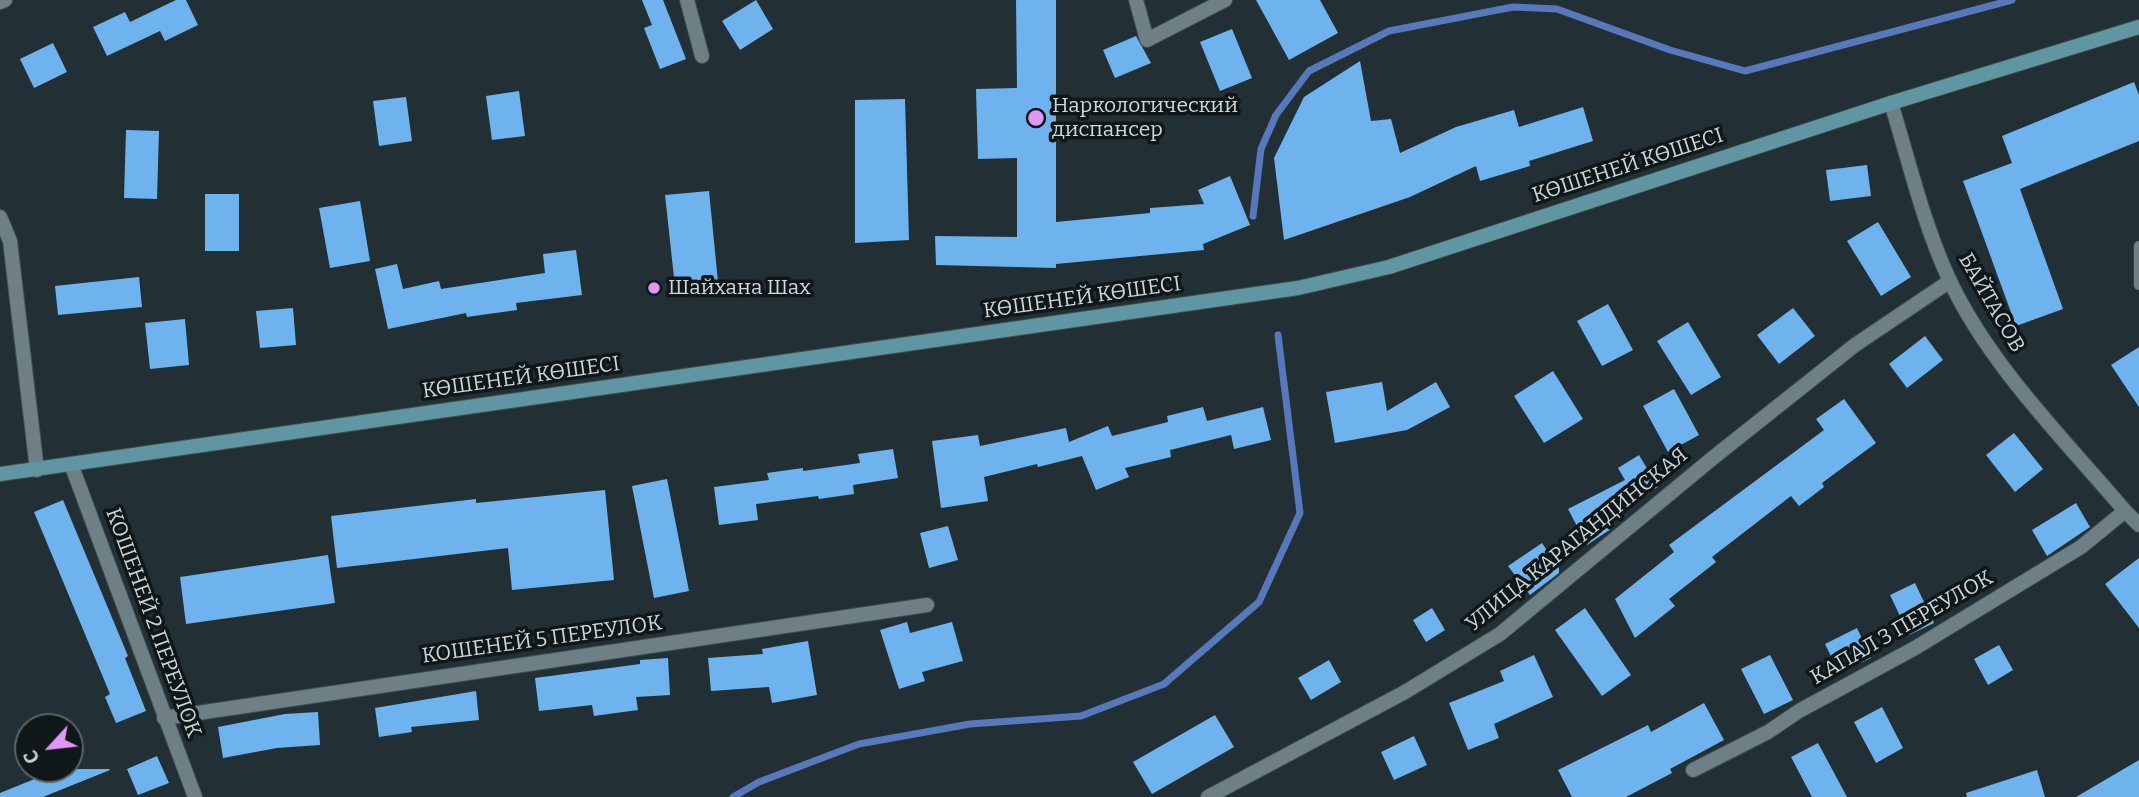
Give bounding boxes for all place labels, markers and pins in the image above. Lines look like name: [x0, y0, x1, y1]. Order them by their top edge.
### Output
place label: Наркологический диспансер: [1052, 93, 1238, 143]
marker: Наркологический диспансер: [1026, 108, 1046, 128]
place label: Шайхана Шах: [668, 275, 811, 301]
marker: Шайхана Шах: [646, 280, 662, 296]

